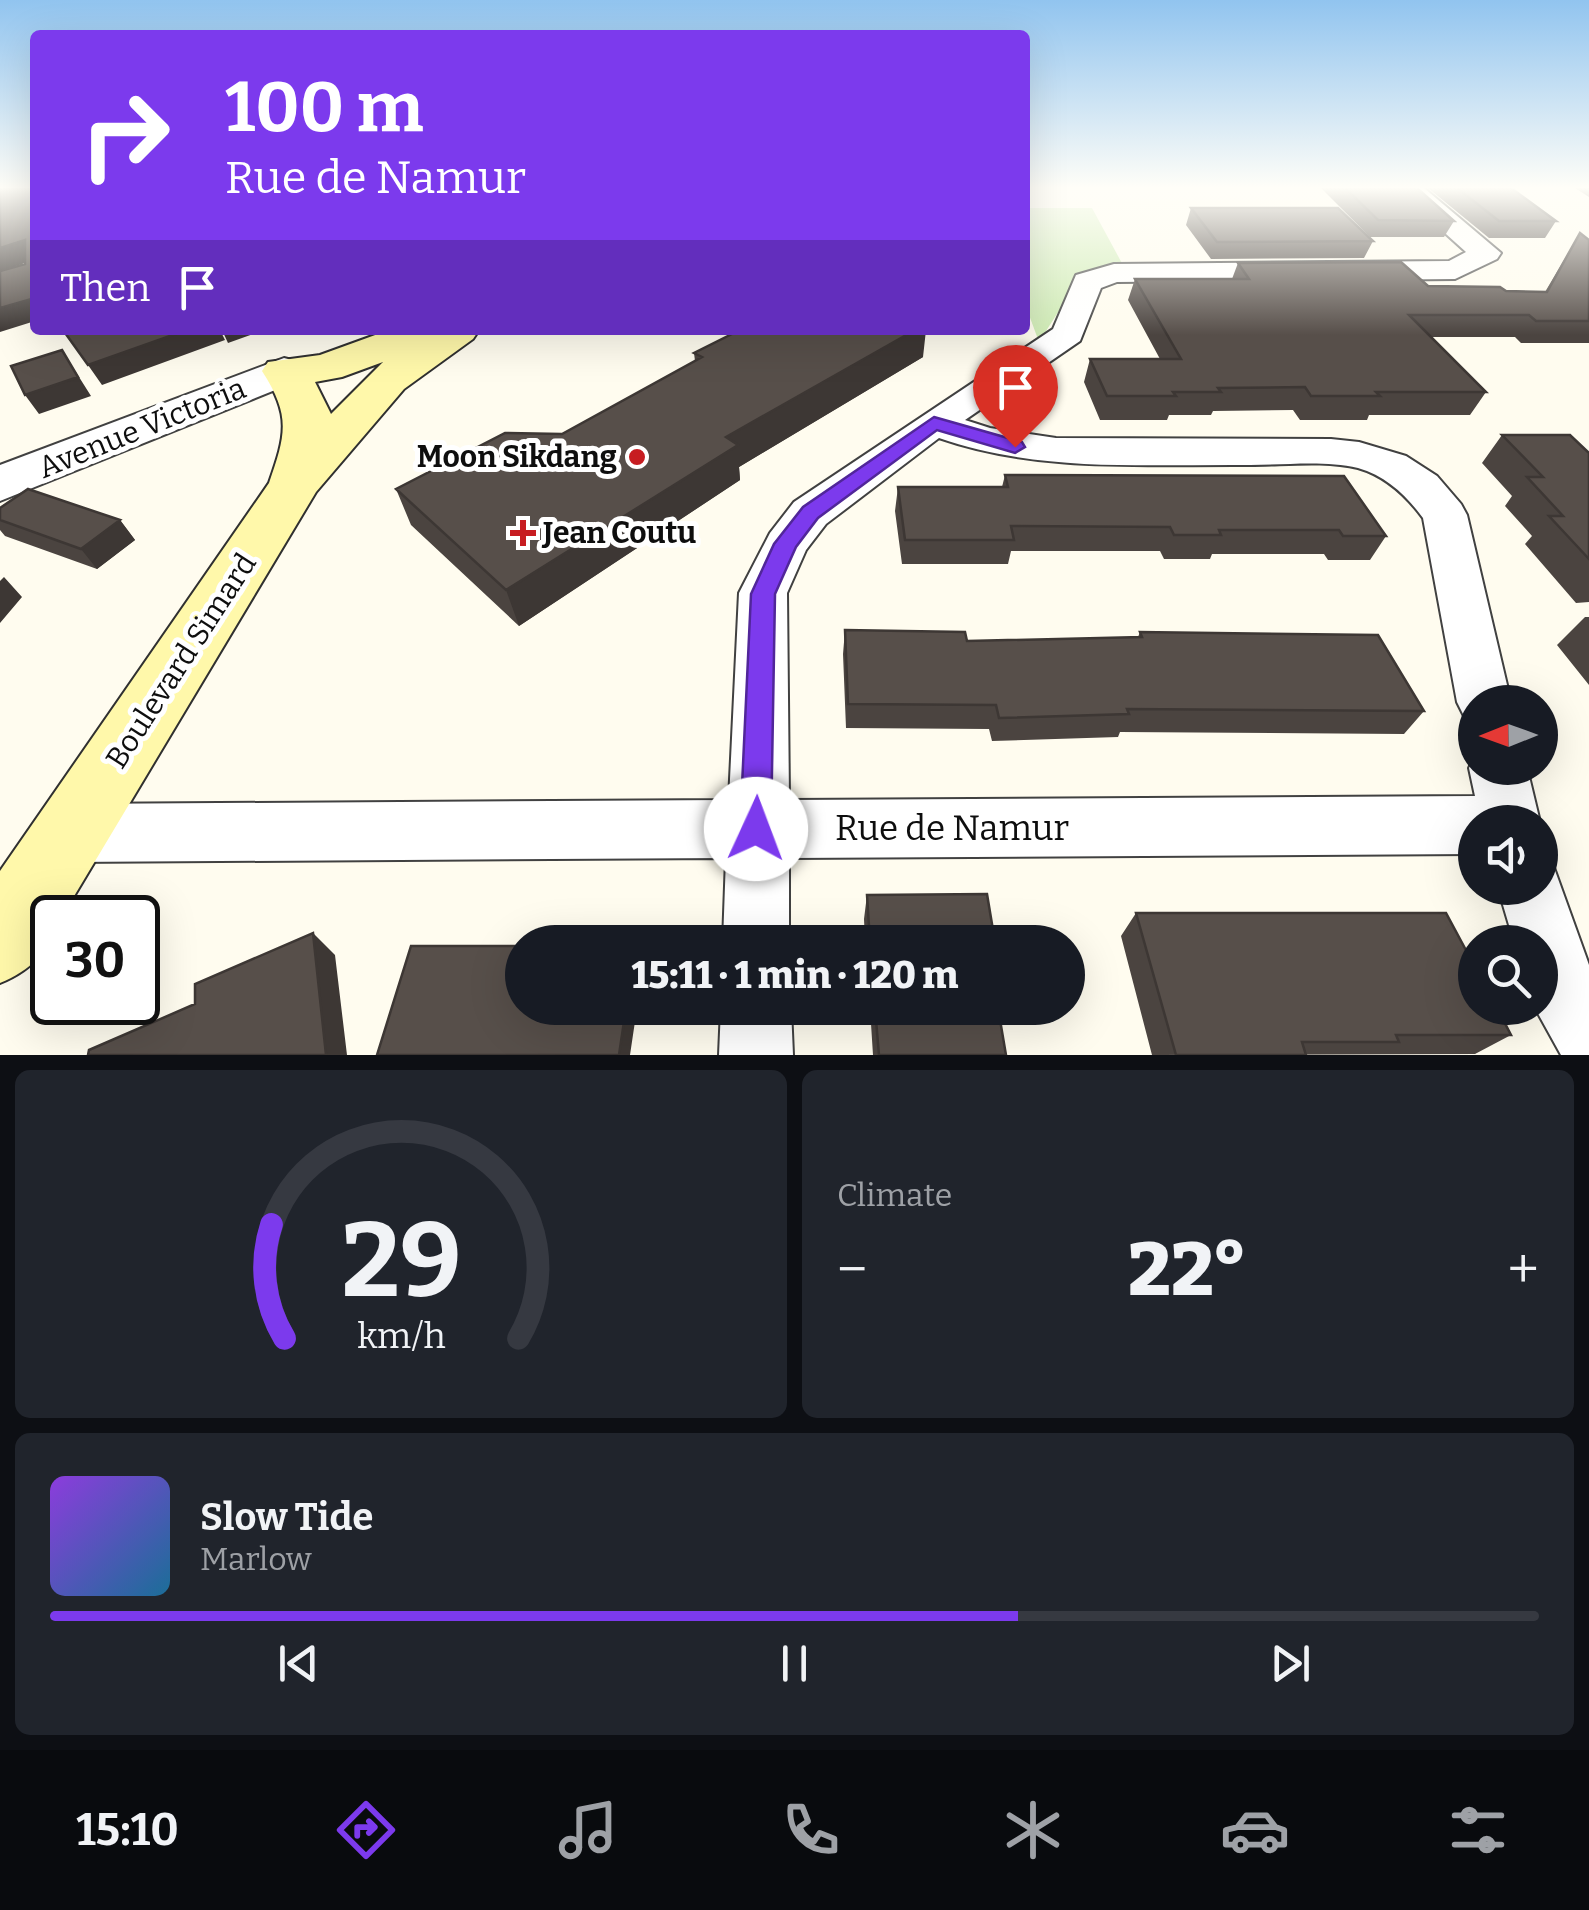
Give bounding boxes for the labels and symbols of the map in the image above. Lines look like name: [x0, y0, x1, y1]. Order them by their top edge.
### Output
pin: [973, 345, 1058, 448]
street label: Avenue Victoria: [33, 370, 251, 486]
place label: Moon Sikdang: [417, 439, 617, 475]
marker: Moon Sikdang: [626, 446, 648, 468]
place label: Jean Coutu: [541, 515, 696, 551]
marker: Jean Coutu: [512, 522, 534, 544]
street label: Boulevard Simard: [98, 547, 264, 775]
north arrow: [1458, 685, 1558, 785]
position arrow: [704, 777, 808, 881]
street label: Rue de Namur: [835, 807, 1069, 849]
speed limit sign: 30: [30, 895, 160, 1025]

